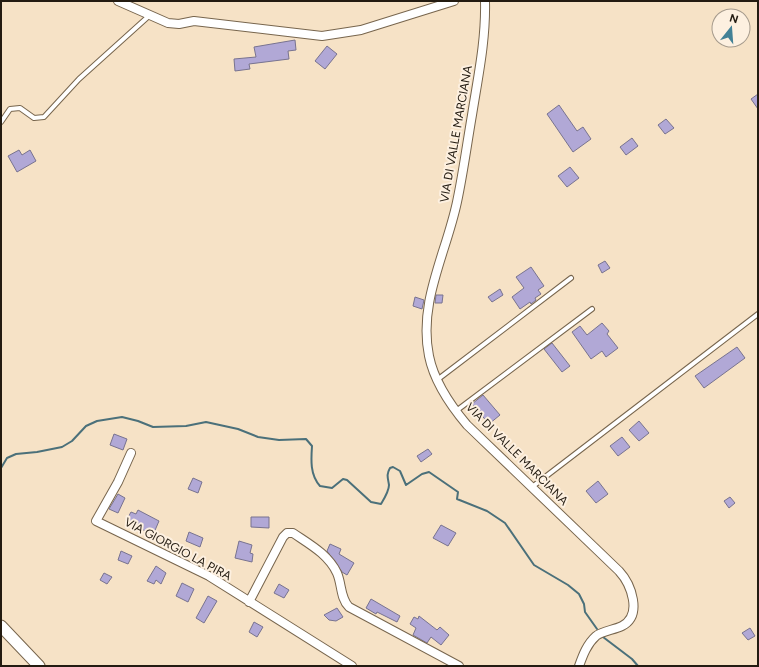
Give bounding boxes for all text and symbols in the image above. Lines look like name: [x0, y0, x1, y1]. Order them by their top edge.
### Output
north arrow: [711, 8, 751, 48]
text: N: [728, 11, 740, 26]
street label: VIA DI VALLE MARCIANA: [437, 64, 475, 204]
street label: VIA DI VALLE MARCIANA: [463, 400, 571, 508]
street label: VIA GIORGIO LA PIRA: [122, 515, 234, 583]

